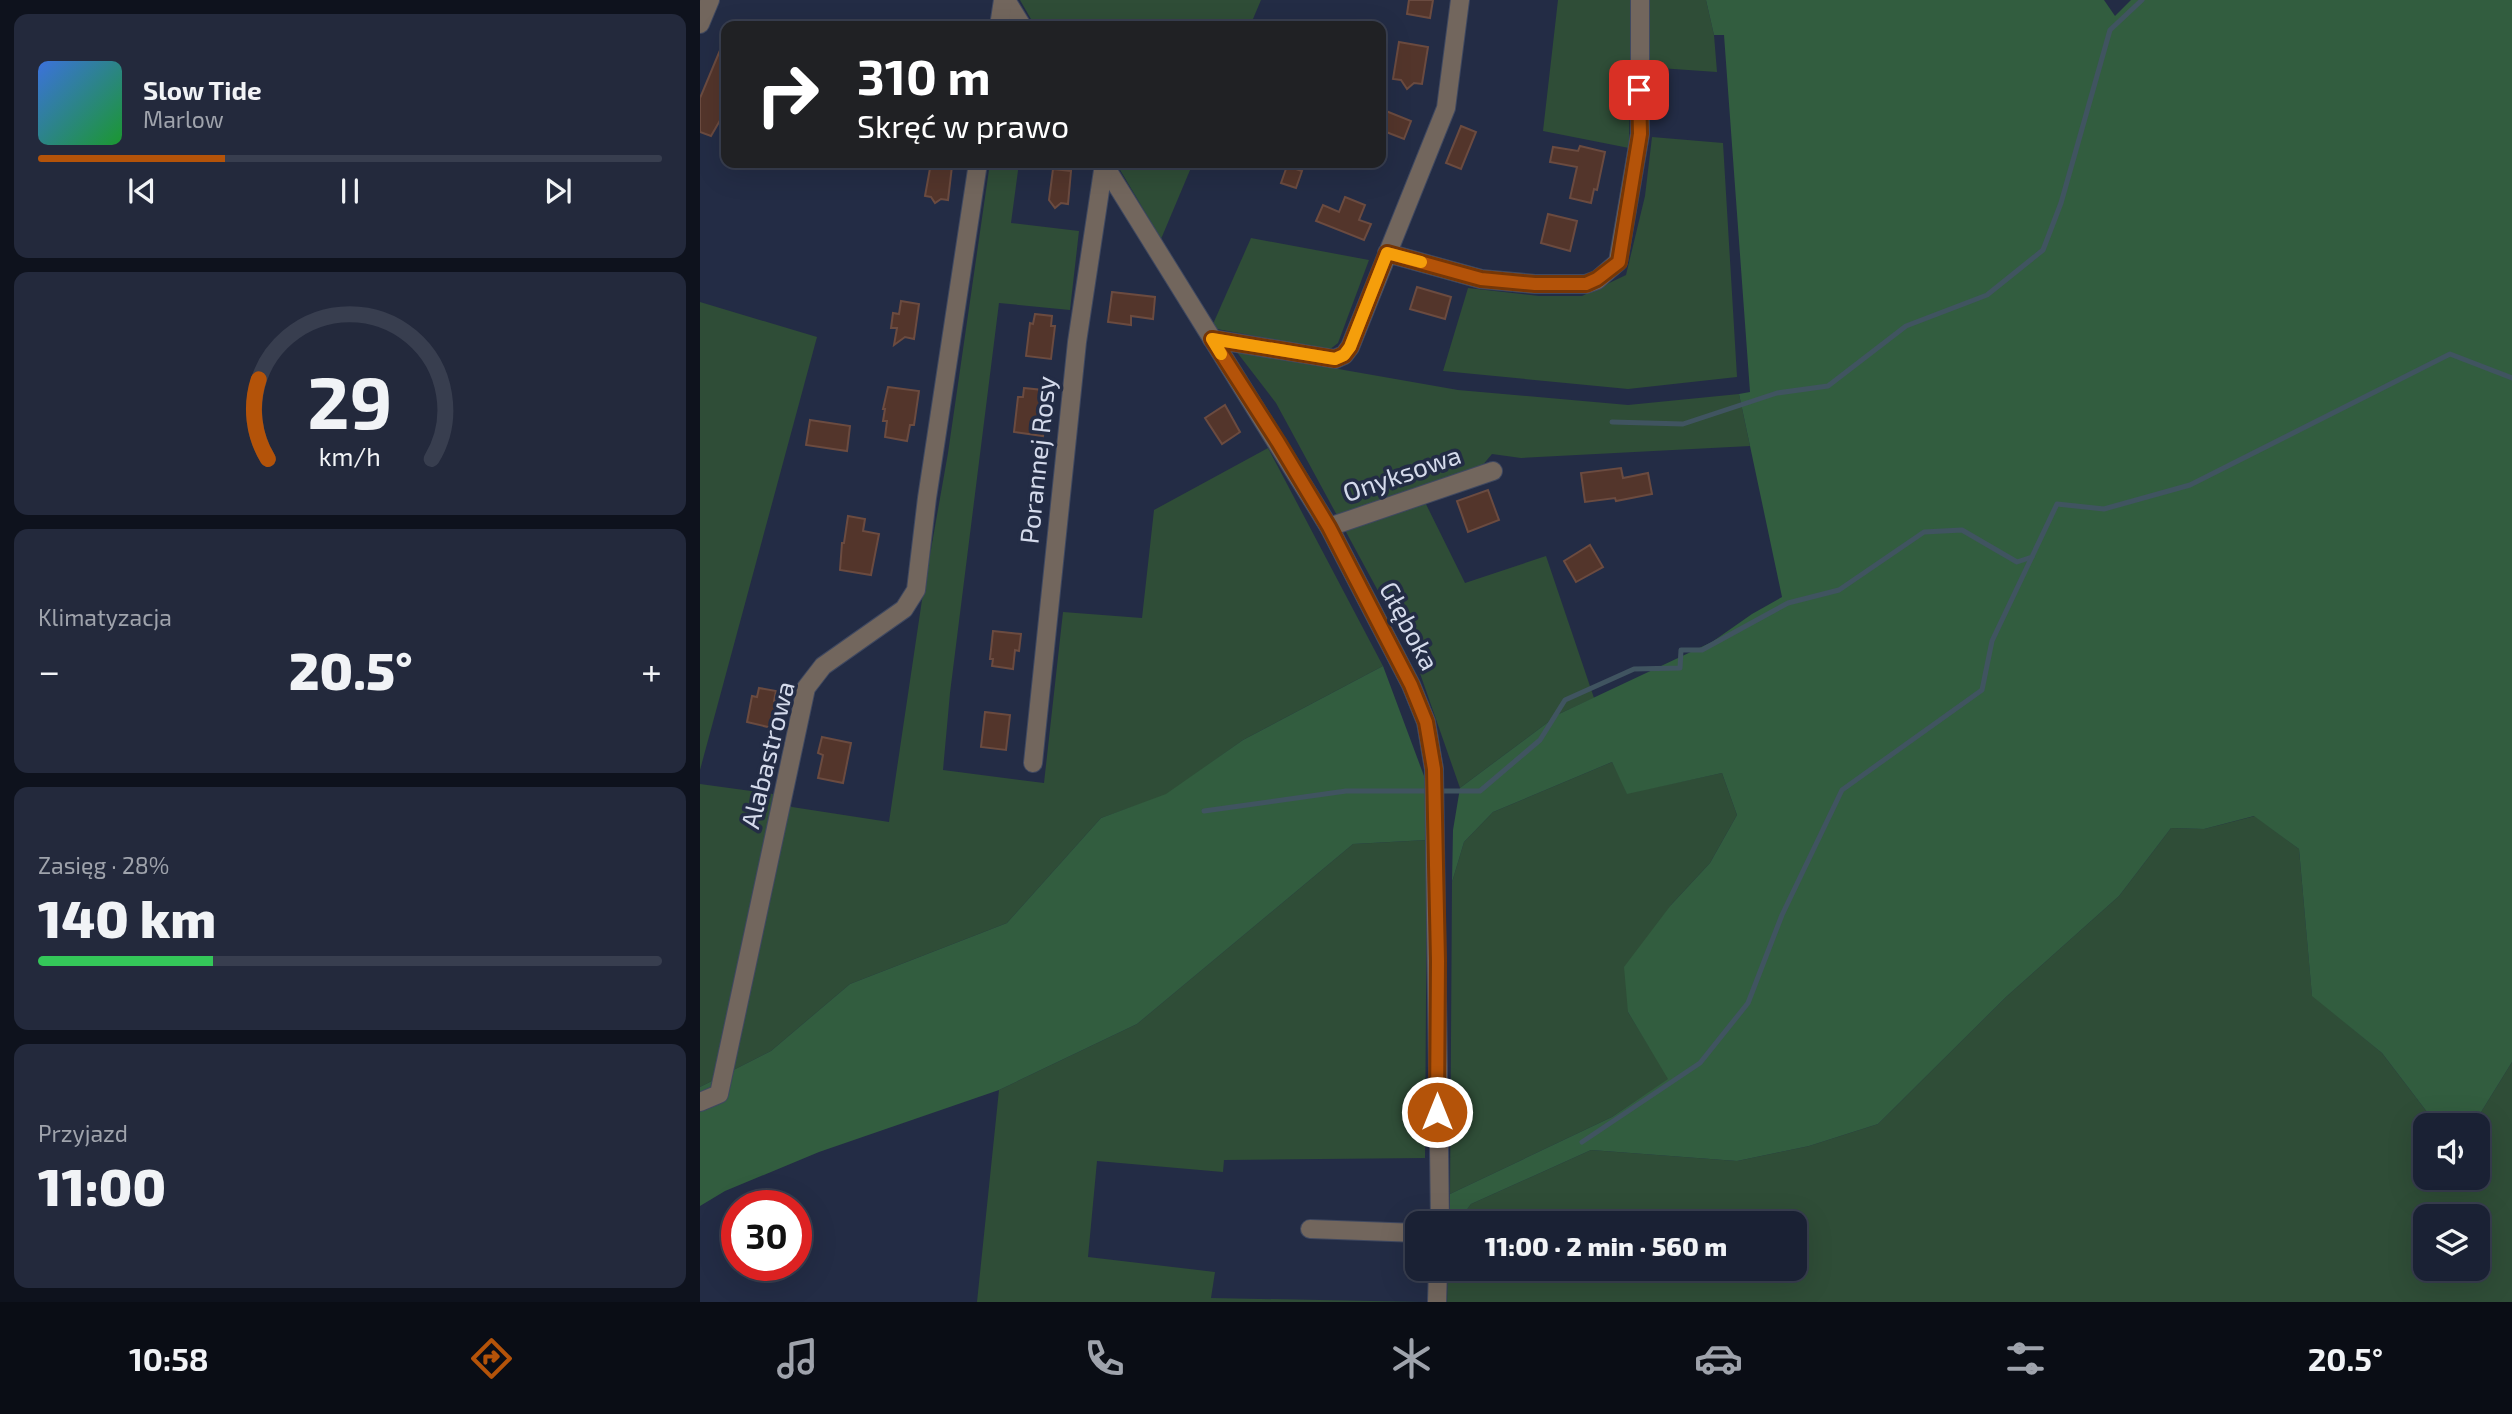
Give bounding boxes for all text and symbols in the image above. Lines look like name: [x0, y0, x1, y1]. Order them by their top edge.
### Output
text: 310 m: [857, 46, 991, 105]
icon: right: [742, 49, 833, 140]
pin: [1609, 60, 1669, 120]
icon: arrive: [1620, 71, 1658, 109]
text: Slow Tide: [143, 74, 262, 105]
text: Marlow: [143, 105, 224, 133]
text: Skręć w prawo: [857, 106, 1069, 144]
icon: previous: [123, 172, 161, 210]
icon: pause: [331, 172, 369, 210]
icon: next: [539, 172, 577, 210]
text: 29: [307, 357, 393, 445]
street label: Porannej Rosy: [1012, 374, 1061, 545]
street label: Onyksowa: [1338, 438, 1465, 507]
text: km/h: [319, 441, 381, 471]
street label: Głęboka: [1374, 576, 1447, 675]
text: Klimatyzacja: [38, 603, 172, 631]
text: 20.5°: [289, 638, 413, 700]
text: −: [38, 647, 60, 693]
text: +: [641, 647, 662, 693]
street label: Alabastrowa: [733, 678, 800, 832]
text: Zasięg · 28%: [38, 851, 169, 879]
text: 140 km: [38, 886, 216, 948]
position arrow: [1400, 1075, 1474, 1149]
map controls: [2413, 1113, 2490, 1281]
button: sound: [2413, 1113, 2490, 1190]
text: Przyjazd: [38, 1119, 128, 1147]
text: 11:00: [38, 1154, 166, 1216]
speed limit sign: 30: [721, 1190, 812, 1281]
button: layers: [2413, 1204, 2490, 1281]
text: 11:00 · 2 min · 560 m: [1485, 1230, 1727, 1261]
icon: directions: [467, 1334, 516, 1383]
icon: music: [773, 1334, 822, 1383]
icon: phone: [1080, 1334, 1129, 1383]
icon: climate: [1387, 1334, 1436, 1383]
icon: car: [1694, 1334, 1743, 1383]
icon: filters: [2001, 1334, 2050, 1383]
text: 10:58: [129, 1339, 209, 1377]
text: 20.5°: [2308, 1339, 2383, 1377]

